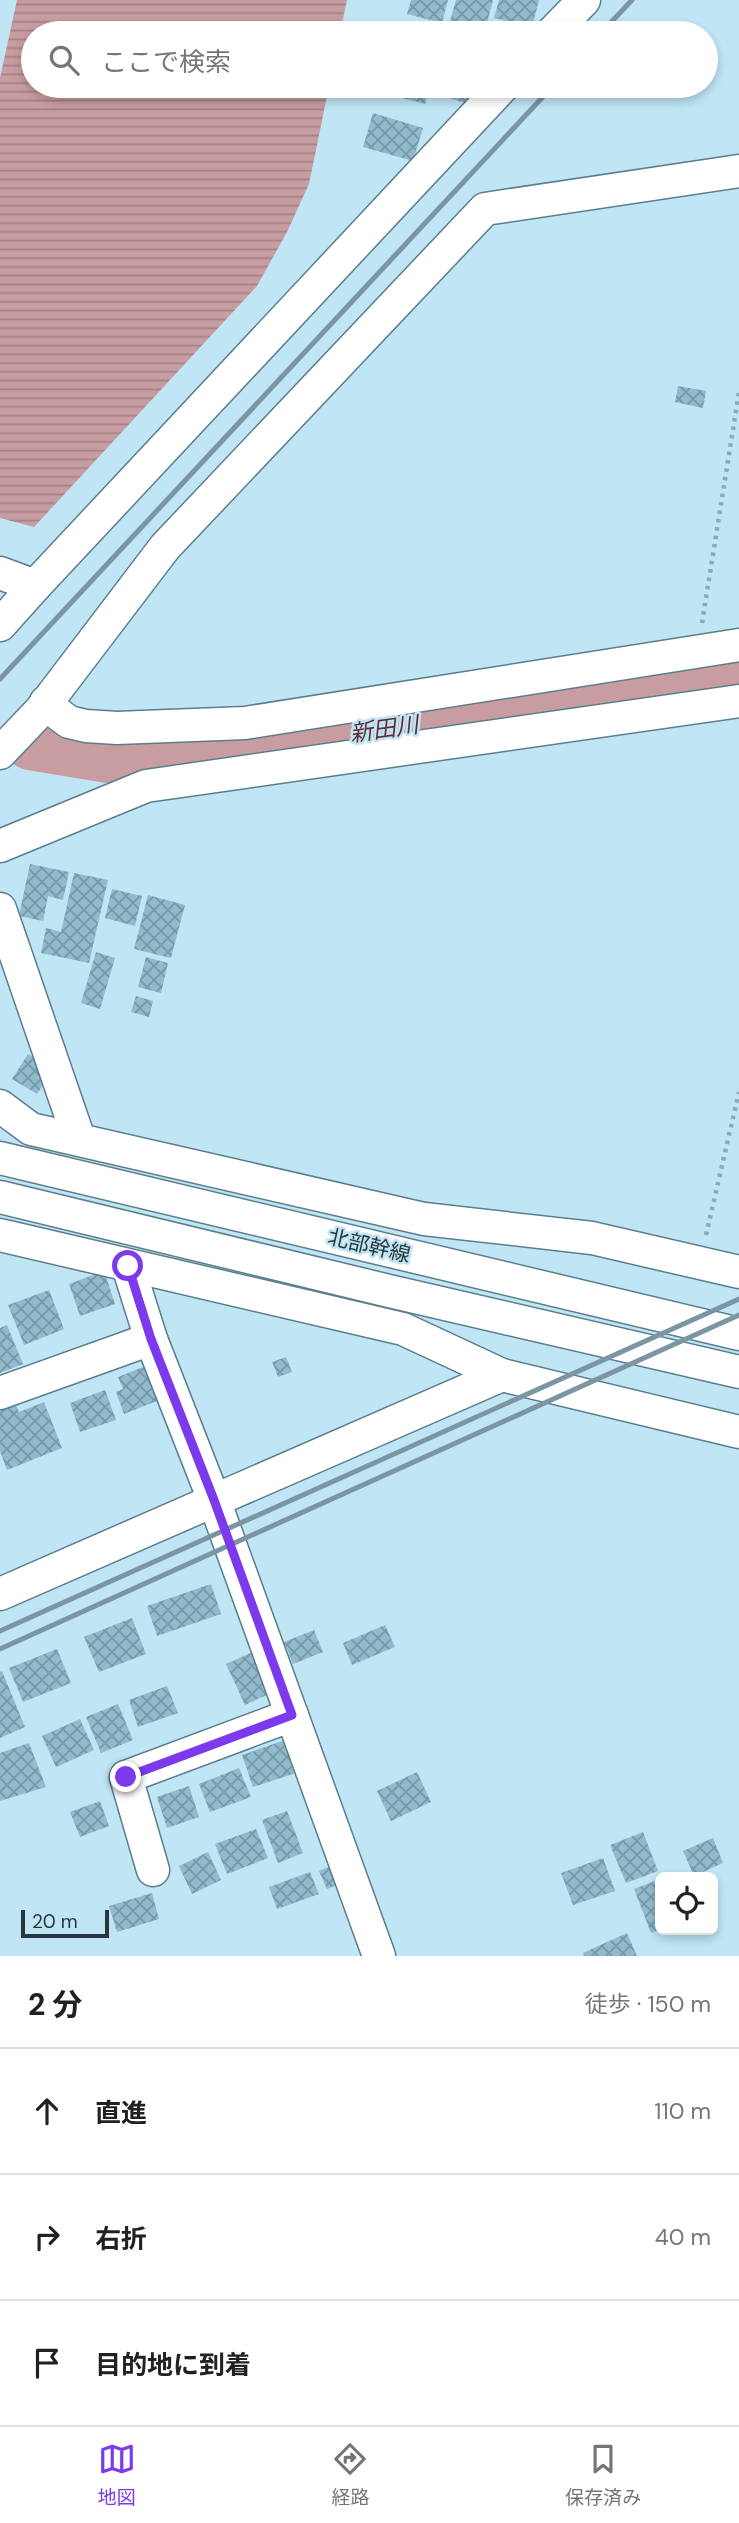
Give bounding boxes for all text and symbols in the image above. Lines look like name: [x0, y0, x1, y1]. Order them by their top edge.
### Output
search box: [21, 21, 718, 98]
icon: search: [45, 41, 83, 79]
text: ここで検索: [101, 45, 231, 79]
water label: 新田川: [348, 709, 423, 749]
street label: 北部幹線: [325, 1223, 413, 1269]
route start: [112, 1250, 143, 1281]
route end: [110, 1761, 141, 1792]
map controls: [655, 1872, 718, 1935]
button: locate: [655, 1872, 718, 1935]
scale bar: [21, 1907, 108, 1939]
text: 20 m: [32, 1909, 78, 1934]
text: 2 分: [28, 1985, 82, 2024]
text: 徒歩 · 150 m: [585, 1989, 711, 2019]
icon: ahead: [28, 2092, 66, 2130]
text: 直進: [95, 2096, 147, 2130]
text: 110 m: [654, 2096, 711, 2126]
icon: right: [28, 2218, 66, 2256]
text: 右折: [95, 2222, 147, 2256]
text: 40 m: [655, 2222, 711, 2252]
icon: arrive: [28, 2344, 66, 2382]
text: 目的地に到着: [95, 2348, 251, 2382]
tab: 地図: [98, 2440, 136, 2510]
tab: 経路: [331, 2440, 369, 2510]
tab: 保存済み: [565, 2440, 641, 2510]

